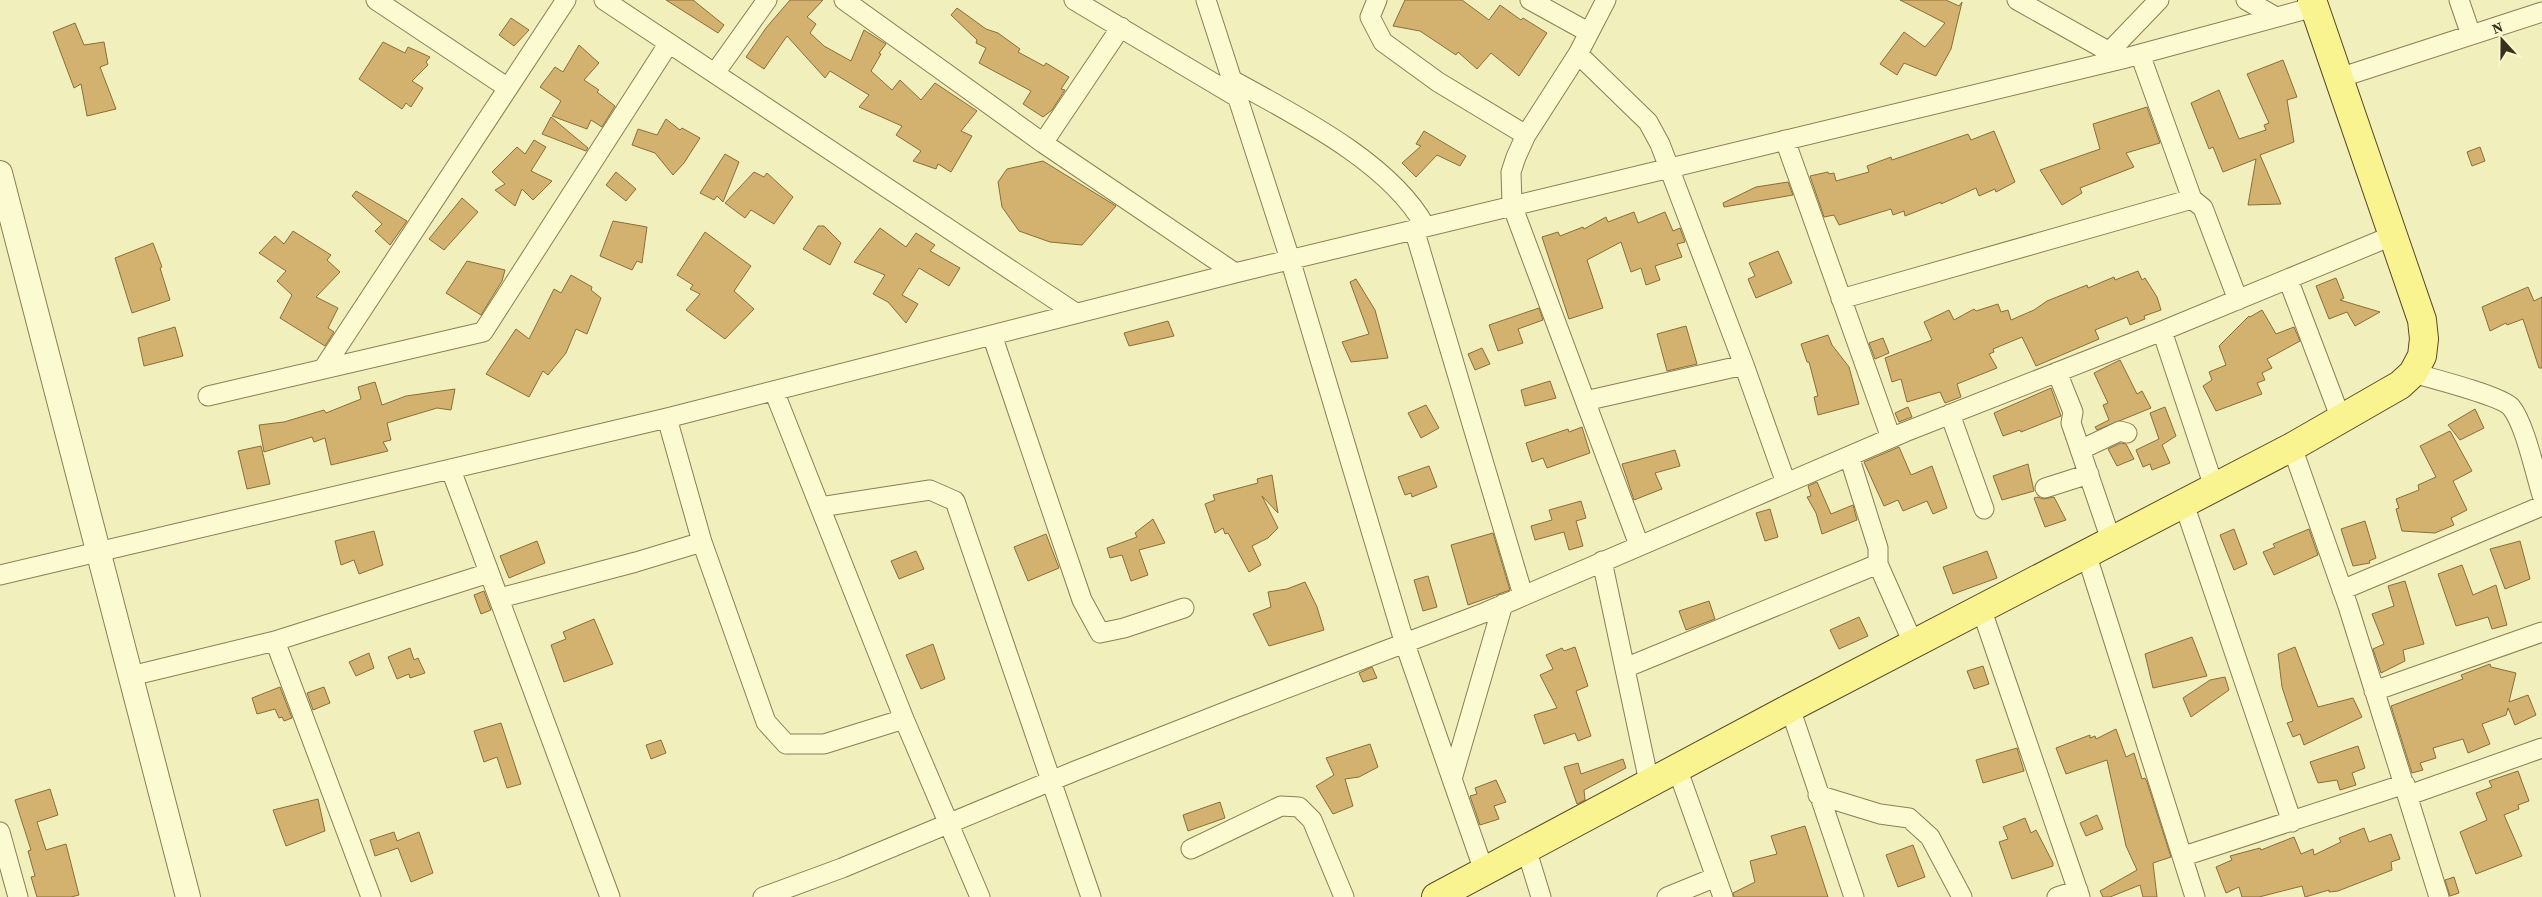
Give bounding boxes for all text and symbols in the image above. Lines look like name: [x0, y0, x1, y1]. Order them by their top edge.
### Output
north arrow: [2477, 15, 2527, 65]
text: N: [2489, 17, 2506, 39]

